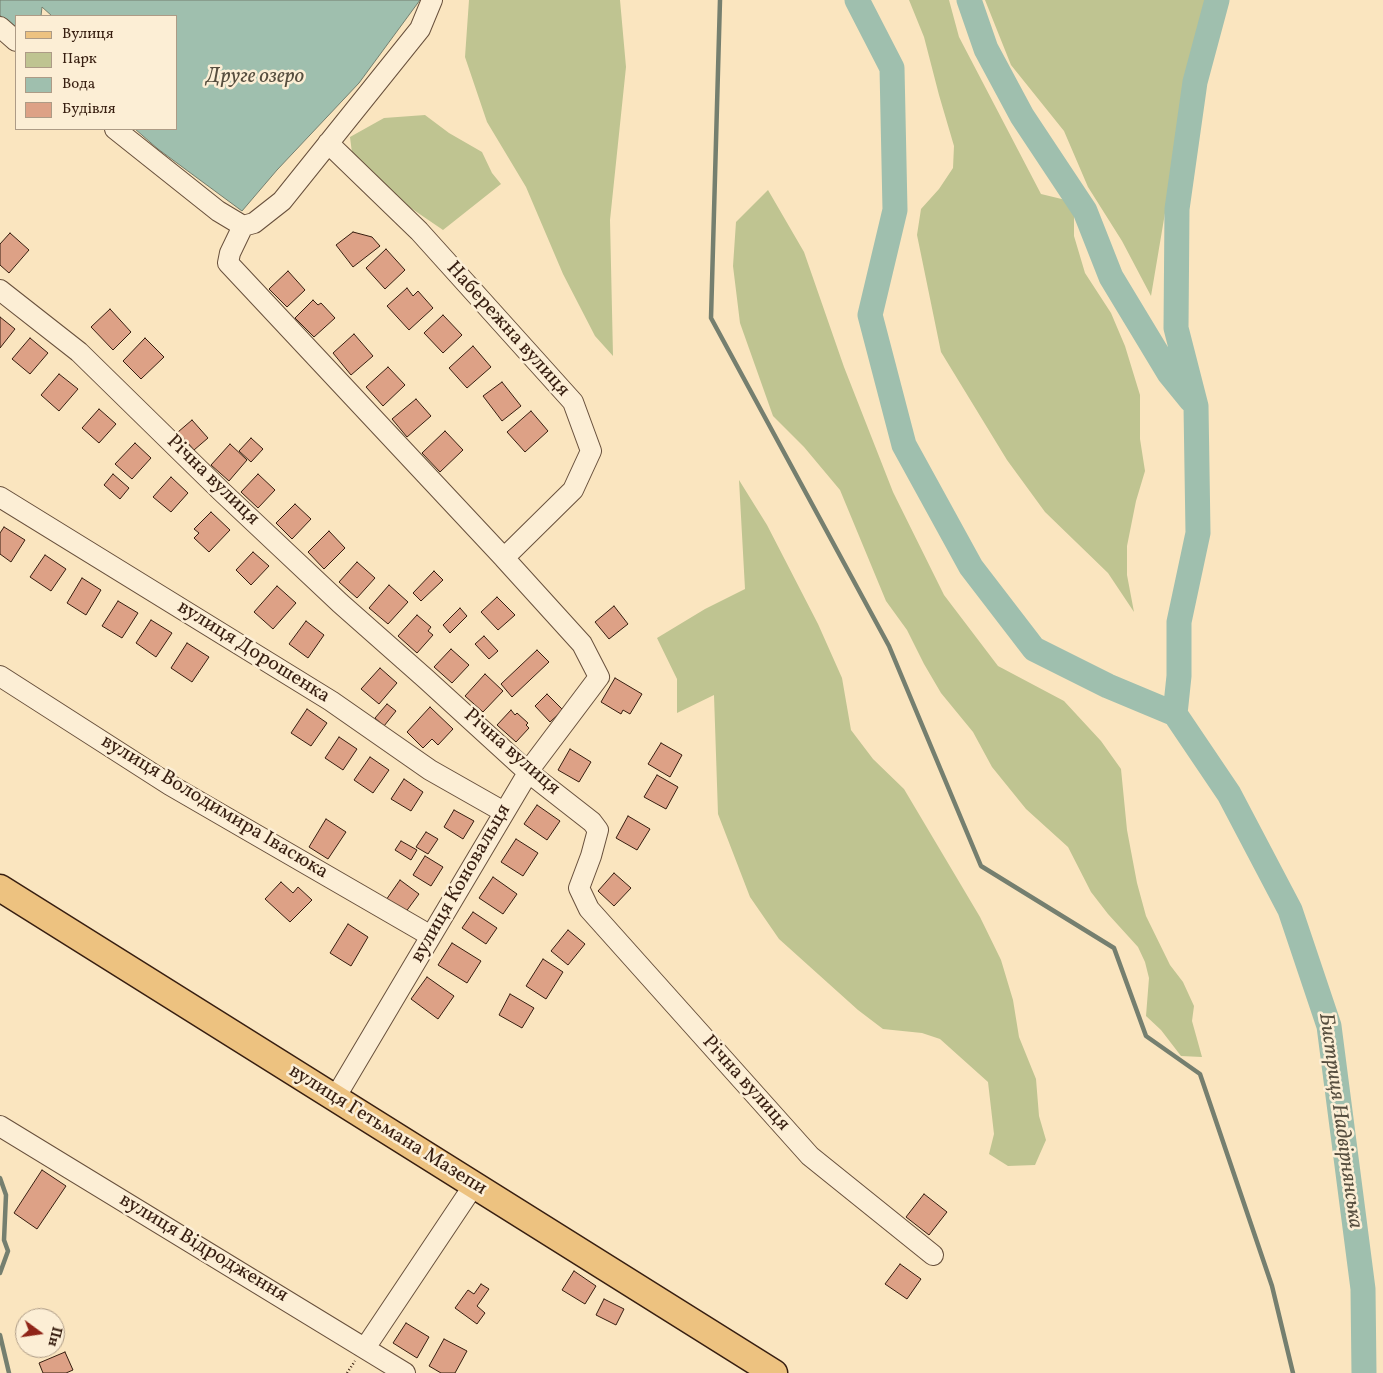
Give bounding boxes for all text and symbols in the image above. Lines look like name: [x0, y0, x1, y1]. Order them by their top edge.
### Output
legend: [15, 15, 178, 130]
text: Вулиця: [62, 24, 113, 45]
text: Парк: [62, 49, 97, 70]
water label: Друге озеро: [206, 65, 304, 91]
text: Вода: [62, 74, 95, 95]
text: Будівля: [62, 99, 116, 120]
street label: Набережна вулиця: [440, 257, 574, 403]
street label: Річна вулиця: [160, 431, 264, 531]
street label: вулиця Дорошенка: [172, 596, 334, 710]
street label: Річна вулиця: [458, 705, 564, 801]
street label: вулиця Володимира Івасюка: [96, 731, 332, 885]
street label: вулиця Коновальця: [407, 800, 517, 968]
water label: Бистриця Надвірнянська: [1311, 1012, 1367, 1230]
street label: Річна вулиця: [696, 1031, 794, 1137]
street label: вулиця Гетьмана Мазепи: [283, 1060, 491, 1202]
street label: вулиця Відродження: [114, 1189, 292, 1309]
north arrow: [15, 1308, 65, 1358]
text: Пн: [42, 1325, 66, 1348]

